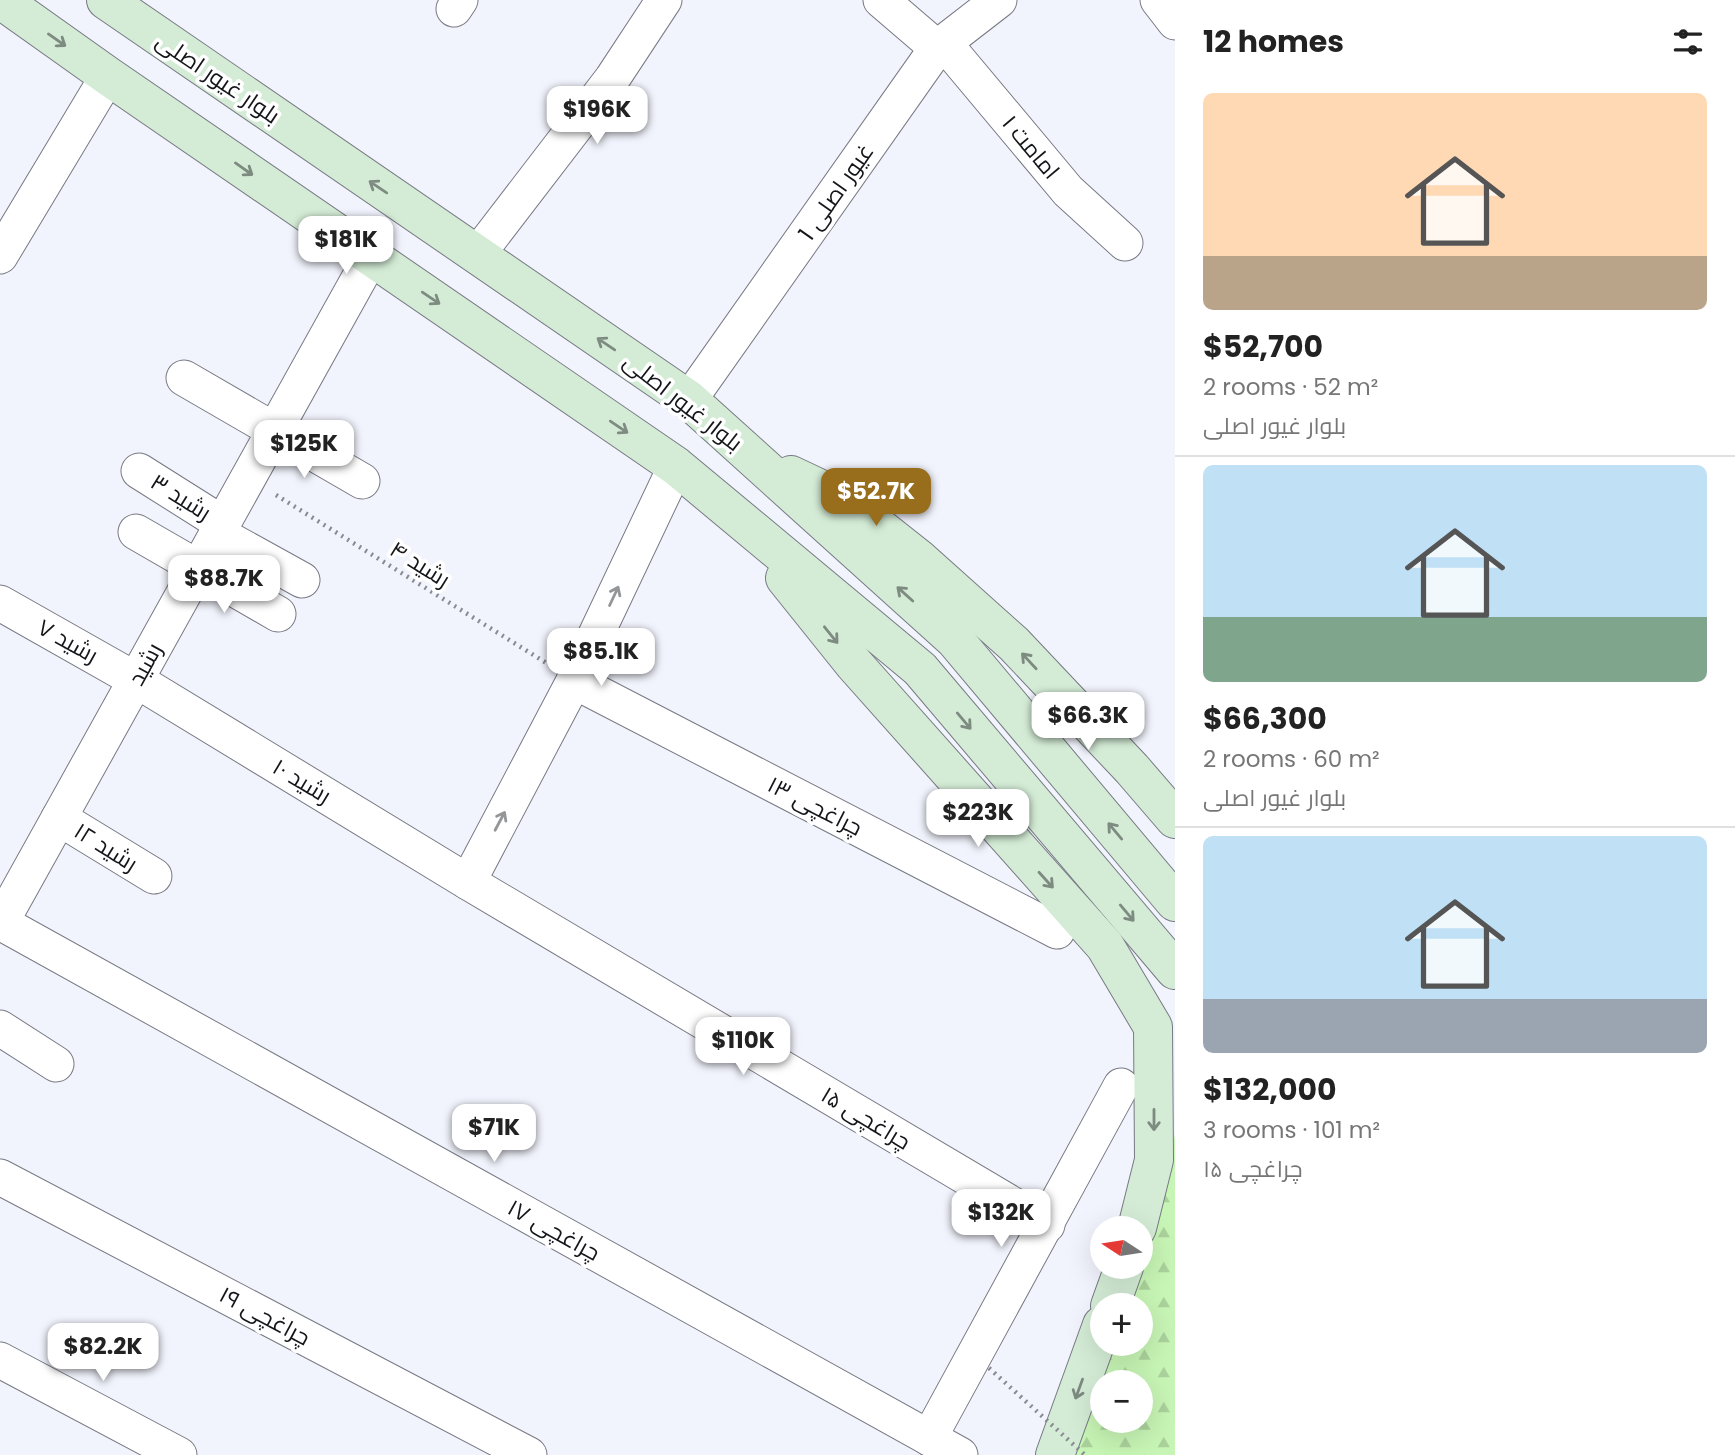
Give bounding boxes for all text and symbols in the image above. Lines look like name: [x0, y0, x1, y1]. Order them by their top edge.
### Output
text: 12 homes: [1203, 20, 1344, 63]
icon: filters: [1669, 23, 1707, 61]
street label: بلوار غیور اصلی: [150, 25, 286, 131]
one-way arrow: [47, 32, 66, 47]
pin: $196K: [548, 86, 646, 146]
text: $196K: [563, 93, 631, 125]
street label: امامت ۱: [995, 108, 1067, 186]
street label: غیور اصلی 1: [791, 137, 881, 247]
icon: home: [1392, 138, 1518, 264]
one-way arrow: [234, 162, 253, 176]
one-way arrow: [369, 180, 388, 194]
pin: $181K: [297, 216, 395, 276]
text: $181K: [314, 223, 378, 255]
one-way arrow: [421, 291, 441, 305]
text: $52,700: [1203, 325, 1323, 368]
one-way arrow: [597, 337, 616, 351]
street label: بلوار غیور اصلی: [617, 345, 749, 459]
text: 2 rooms · 52 m²: [1203, 371, 1378, 403]
text: بلوار غیور اصلی: [1203, 410, 1346, 442]
pin: $125K: [255, 420, 353, 480]
one-way arrow: [609, 420, 628, 434]
text: $125K: [270, 427, 338, 459]
street label: رشید ۳: [145, 466, 217, 528]
pin: $52.7K: [819, 468, 933, 528]
text: $52.7K: [837, 475, 915, 507]
icon: home: [1392, 510, 1518, 636]
street label: رشید ۴: [384, 533, 456, 595]
pin: $88.7K: [167, 556, 281, 615]
text: $88.7K: [184, 562, 264, 594]
one-way arrow: [608, 586, 621, 608]
one-way arrow: [897, 586, 914, 603]
street label: رشید ۷: [32, 611, 104, 671]
one-way arrow: [823, 626, 839, 644]
pin: $85.1K: [544, 628, 658, 688]
text: $85.1K: [563, 635, 639, 667]
street label: رشید: [120, 637, 170, 691]
one-way arrow: [1021, 653, 1038, 670]
pin: $66.3K: [1031, 692, 1145, 752]
text: $66,300: [1203, 697, 1327, 740]
text: $66.3K: [1048, 699, 1128, 731]
one-way arrow: [956, 712, 972, 730]
text: 2 rooms · 60 m²: [1203, 743, 1380, 775]
street label: رشید ۱۰: [267, 751, 337, 811]
street label: چراغچی ۱۳: [762, 768, 868, 844]
text: بلوار غیور اصلی: [1203, 782, 1346, 814]
pin: $223K: [929, 790, 1027, 849]
text: $223K: [942, 796, 1014, 828]
one-way arrow: [494, 811, 507, 832]
street label: رشید ۱۲: [68, 815, 144, 879]
one-way arrow: [1107, 822, 1123, 840]
one-way arrow: [1037, 871, 1054, 888]
icon: home: [1392, 881, 1518, 1007]
one-way arrow: [1119, 904, 1135, 922]
pin: $110K: [694, 1018, 792, 1077]
text: $110K: [711, 1024, 775, 1056]
text: $132,000: [1203, 1068, 1337, 1111]
street label: چراغچی ۱۵: [815, 1079, 917, 1157]
pin: $71K: [453, 1104, 535, 1164]
one-way arrow: [1147, 1108, 1161, 1131]
text: $71K: [468, 1111, 520, 1143]
text: 3 rooms · 101 m²: [1203, 1114, 1380, 1146]
text: چراغچی ۱۵: [1203, 1153, 1302, 1185]
pin: $132K: [952, 1190, 1050, 1249]
street label: چراغچی ۱۷: [502, 1191, 606, 1269]
text: $132K: [968, 1196, 1034, 1228]
north arrow: [1090, 1216, 1153, 1279]
map controls: [1090, 1216, 1153, 1433]
street label: چراغچی ۱۹: [214, 1279, 316, 1353]
button: +: [1090, 1293, 1153, 1356]
pin: $82.2K: [46, 1324, 160, 1383]
text: $82.2K: [64, 1330, 142, 1362]
button: −: [1090, 1370, 1153, 1433]
one-way arrow: [1072, 1377, 1084, 1399]

